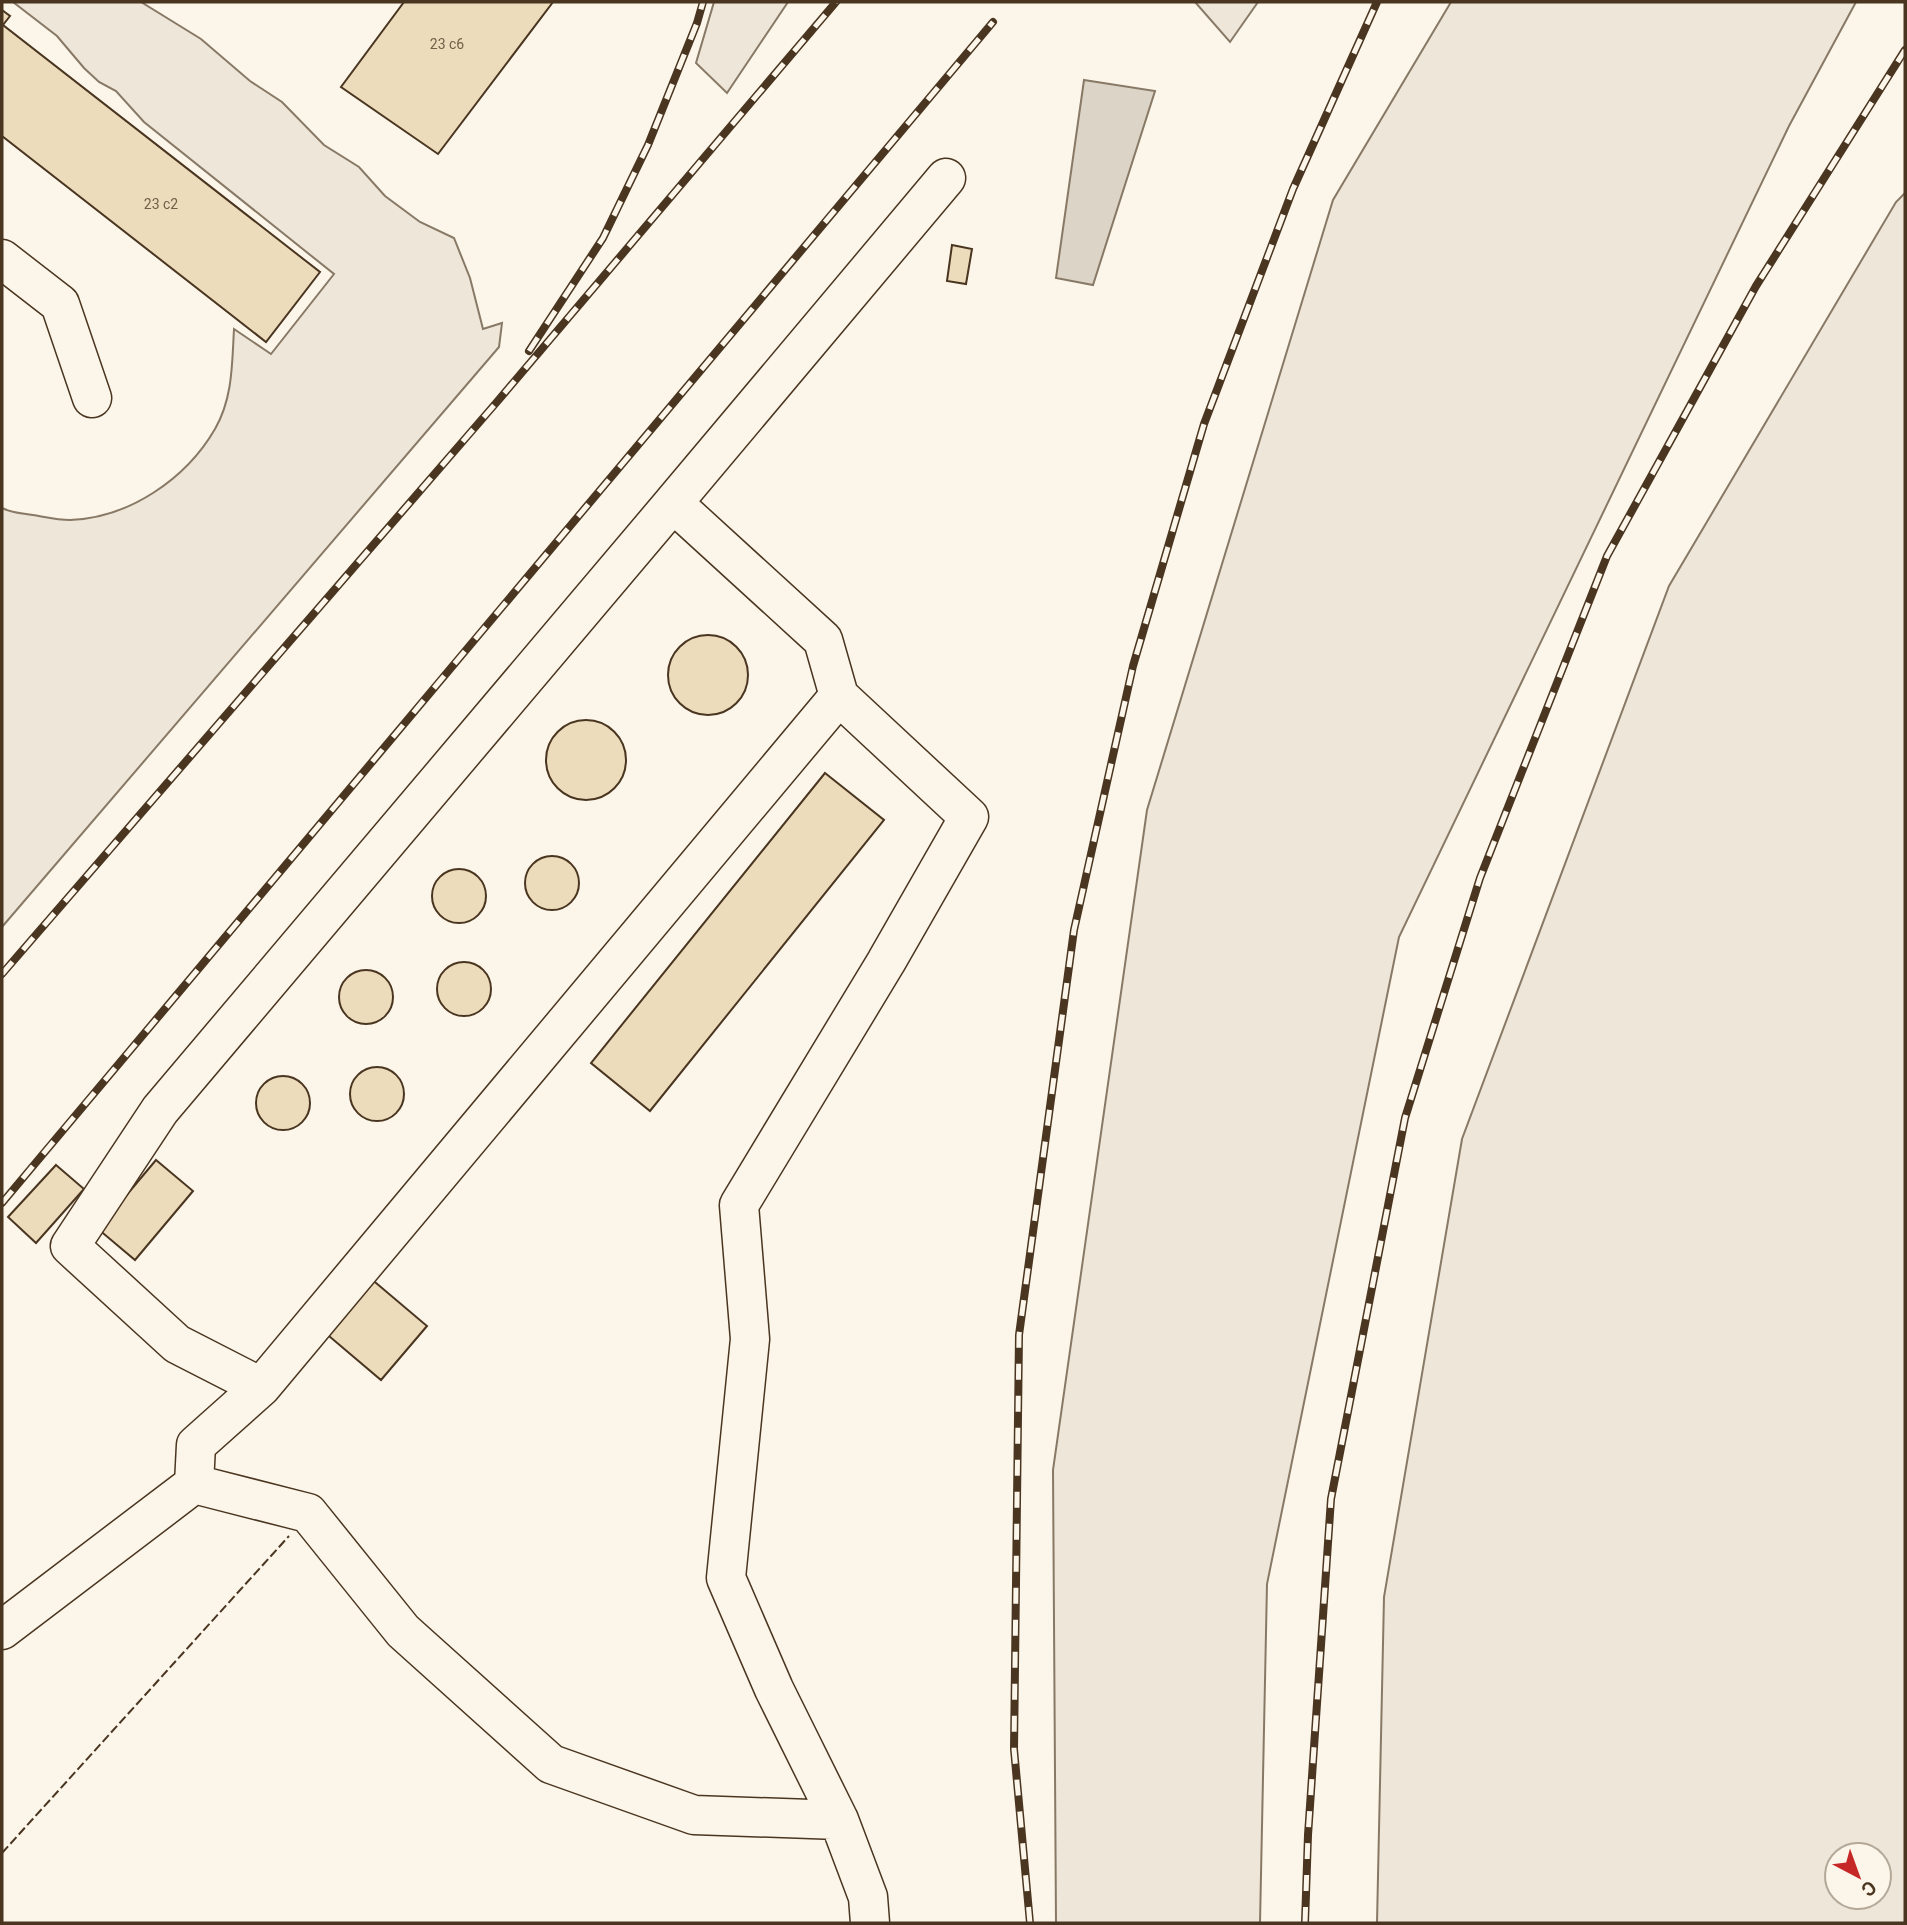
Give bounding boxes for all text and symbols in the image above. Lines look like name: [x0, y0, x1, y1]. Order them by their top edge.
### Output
house number: 23 с6: [430, 36, 464, 52]
house number: 23 с2: [144, 196, 178, 212]
north arrow: [1823, 1841, 1893, 1911]
text: С: [1857, 1876, 1881, 1901]

